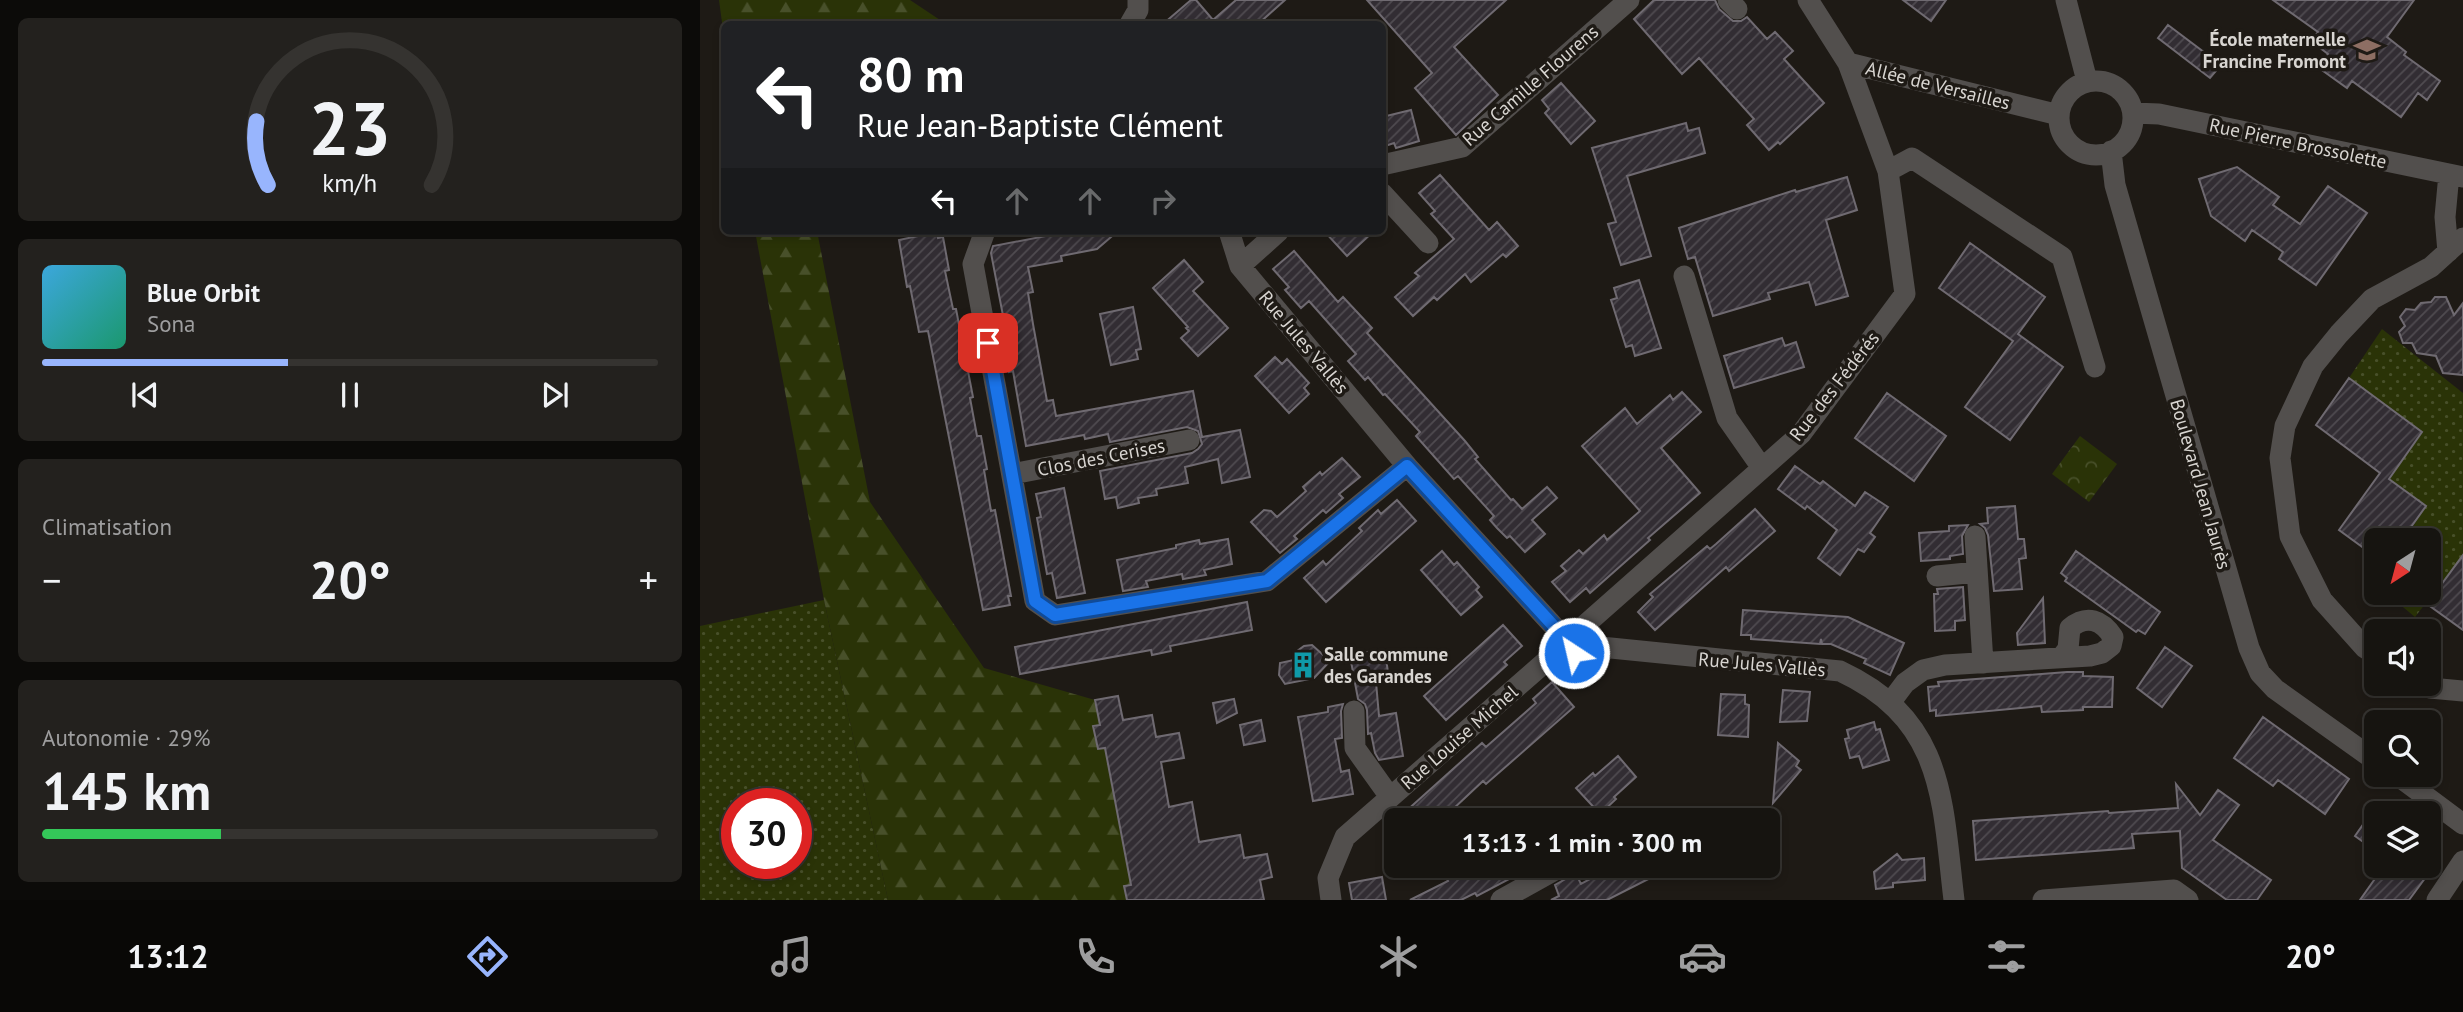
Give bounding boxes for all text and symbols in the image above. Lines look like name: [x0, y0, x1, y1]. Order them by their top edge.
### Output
street label: Rue Camille Flourens: [1457, 19, 1603, 151]
place label: École maternelle Francine Fromont: [2203, 27, 2346, 73]
school or university icon: École maternelle Francine Fromont: [2352, 35, 2382, 65]
text: 80 m: [857, 42, 964, 106]
icon: left: [742, 49, 833, 140]
street label: Allée de Versailles: [1863, 55, 2013, 115]
text: 23: [309, 82, 391, 176]
text: Rue Jean-Baptiste Clément: [857, 104, 1223, 146]
street label: Rue Pierre Brossolette: [2207, 112, 2389, 174]
text: km/h: [323, 167, 377, 199]
icon: left: [925, 182, 963, 220]
icon: ahead: [998, 182, 1036, 220]
icon: ahead: [1071, 182, 1109, 220]
icon: right: [1144, 182, 1182, 220]
text: Blue Orbit: [147, 276, 260, 309]
street label: Rue Jules Vallès: [1254, 285, 1354, 399]
text: Sona: [147, 309, 196, 338]
pin: [958, 313, 1018, 373]
icon: arrive: [969, 324, 1007, 362]
street label: Rue des Fédérés: [1784, 326, 1884, 446]
icon: previous: [126, 376, 164, 414]
icon: pause: [331, 376, 369, 414]
icon: next: [536, 376, 574, 414]
street label: Boulevard Jean Jaurès: [2165, 396, 2237, 572]
street label: Clos des Cerises: [1035, 433, 1167, 481]
text: Climatisation: [42, 512, 172, 541]
north arrow: [2364, 528, 2441, 606]
map controls: [2364, 528, 2441, 878]
text: 20°: [309, 546, 391, 613]
text: −: [42, 555, 61, 604]
text: +: [639, 555, 658, 604]
position arrow: [1537, 616, 1611, 690]
button: sound: [2364, 619, 2441, 696]
place label: Salle commune des Garandes: [1324, 642, 1448, 688]
street label: Rue Jules Vallès: [1697, 646, 1827, 682]
building icon: Salle commune des Garandes: [1288, 650, 1318, 680]
street label: Rue Louise Michel: [1396, 679, 1523, 794]
button: search: [2364, 710, 2441, 787]
text: Autonomie · 29%: [42, 723, 210, 752]
text: 145 km: [42, 757, 211, 824]
speed limit sign: 30: [721, 788, 812, 879]
button: layers: [2364, 801, 2441, 878]
text: 13:13 · 1 min · 300 m: [1462, 826, 1702, 859]
icon: directions: [463, 932, 512, 981]
icon: music: [767, 932, 816, 981]
icon: phone: [1071, 932, 1120, 981]
icon: climate: [1374, 932, 1423, 981]
icon: car: [1678, 932, 1727, 981]
icon: filters: [1982, 932, 2031, 981]
text: 13:12: [127, 935, 209, 977]
text: 20°: [2285, 935, 2336, 977]

